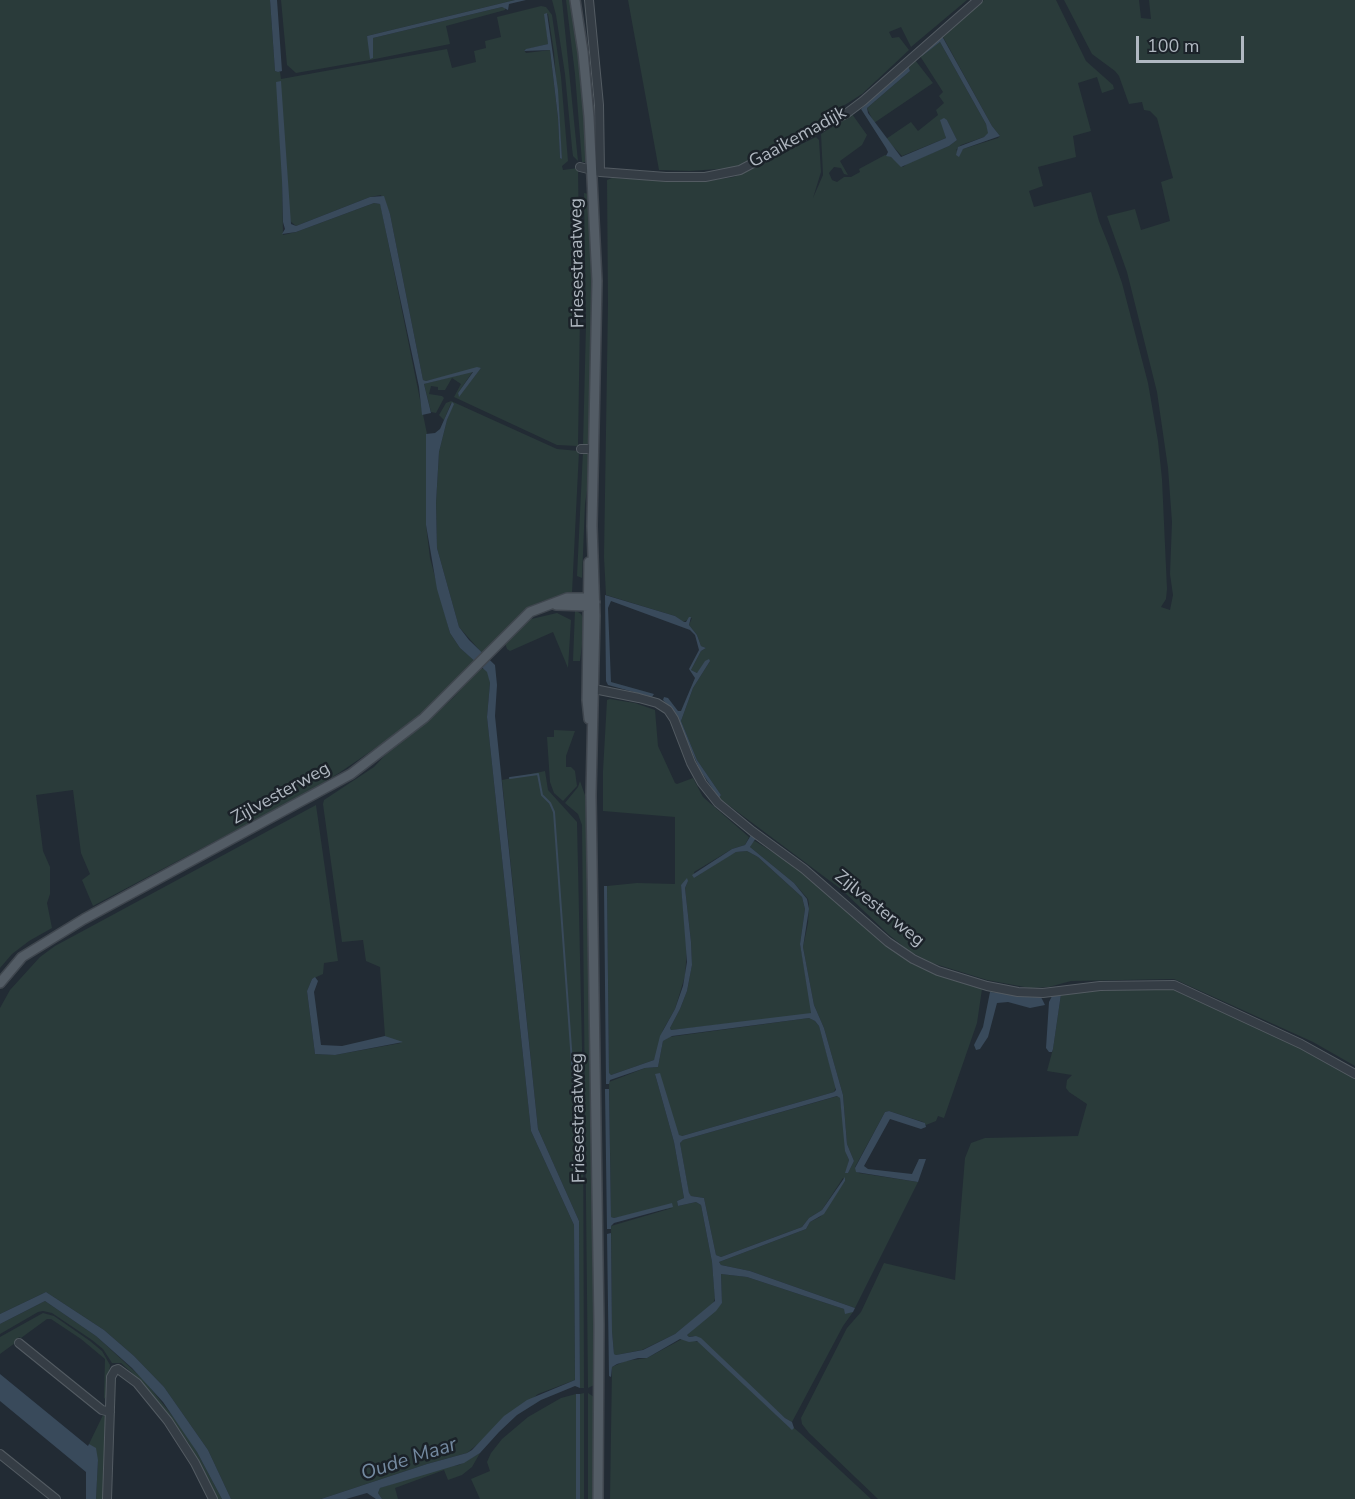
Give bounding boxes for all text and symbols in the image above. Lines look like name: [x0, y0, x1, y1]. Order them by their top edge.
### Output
scale bar: [1139, 24, 1247, 62]
text: 100 m: [1147, 34, 1199, 58]
street label: Gaaikemadijk: [746, 102, 850, 174]
street label: Friesestraatweg: [566, 198, 590, 328]
street label: Zijlvesterweg: [228, 758, 334, 830]
street label: Zijlvesterweg: [830, 866, 928, 952]
street label: Friesestraatweg: [567, 1053, 591, 1183]
water label: Oude Maar: [358, 1433, 460, 1487]

